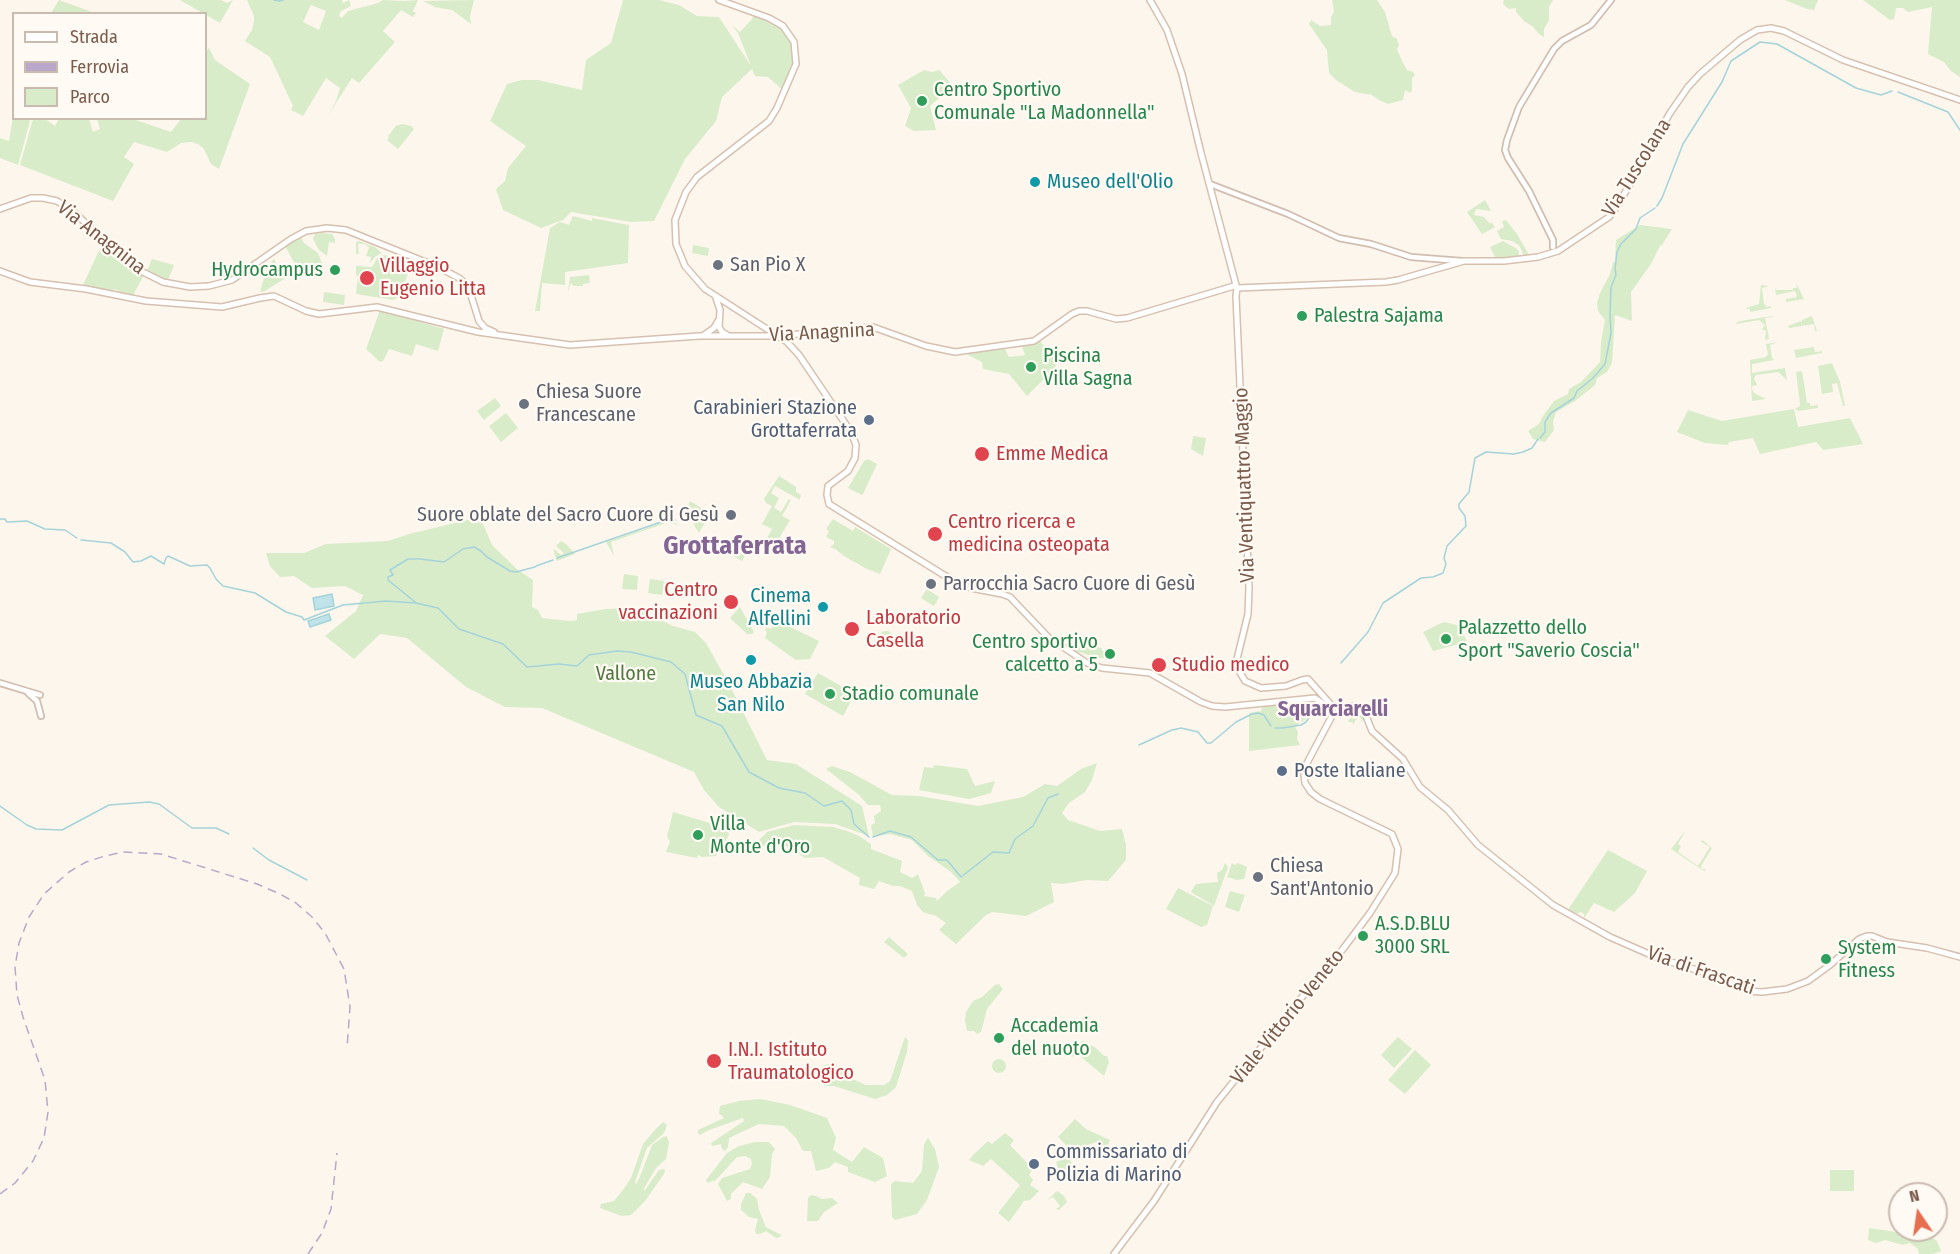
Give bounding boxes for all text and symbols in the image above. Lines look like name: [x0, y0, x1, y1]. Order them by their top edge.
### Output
legend: [12, 12, 207, 120]
text: Strada: [70, 26, 118, 48]
text: Ferrovia: [70, 56, 129, 78]
place label: Centro Sportivo Comunale "La Madonnella": [934, 78, 1155, 125]
text: Parco: [70, 86, 110, 108]
marker: Centro Sportivo Comunale "La Madonnella": [915, 94, 929, 108]
street label: Via Tuscolana: [1597, 114, 1677, 222]
place label: Museo dell'Olio: [1047, 170, 1174, 194]
marker: Museo dell'Olio: [1028, 175, 1042, 189]
street label: Via Anagnina: [52, 196, 150, 280]
place label: San Pio X: [730, 253, 805, 277]
place label: Villaggio Eugenio Litta: [380, 254, 486, 301]
place label: Hydrocampus: [211, 258, 323, 282]
marker: San Pio X: [711, 258, 725, 272]
marker: Hydrocampus: [328, 263, 342, 277]
marker: Villaggio Eugenio Litta: [358, 269, 376, 287]
place label: Palestra Sajama: [1314, 304, 1444, 328]
marker: Palestra Sajama: [1295, 309, 1309, 323]
street label: Via Anagnina: [769, 318, 875, 348]
place label: Piscina Villa Sagna: [1043, 344, 1132, 391]
marker: Piscina Villa Sagna: [1024, 360, 1038, 374]
place label: Chiesa Suore Francescane: [536, 380, 642, 427]
street label: Via Ventiquattro Maggio: [1230, 387, 1260, 583]
place label: Carabinieri Stazione Grottaferrata: [693, 396, 857, 443]
marker: Chiesa Suore Francescane: [517, 397, 531, 411]
marker: Carabinieri Stazione Grottaferrata: [862, 413, 876, 427]
place label: Emme Medica: [996, 442, 1109, 466]
marker: Emme Medica: [973, 445, 991, 463]
place label: Suore oblate del Sacro Cuore di Gesù: [417, 503, 719, 527]
marker: Suore oblate del Sacro Cuore di Gesù: [724, 508, 738, 522]
place label: Centro ricerca e medicina osteopata: [948, 510, 1110, 557]
marker: Centro ricerca e medicina osteopata: [926, 525, 944, 543]
district label: Grottaferrata: [663, 531, 807, 563]
place label: Parrocchia Sacro Cuore di Gesù: [943, 572, 1195, 596]
marker: Parrocchia Sacro Cuore di Gesù: [924, 577, 938, 591]
place label: Centro vaccinazioni: [618, 578, 718, 625]
place label: Cinema Alfellini: [748, 584, 811, 631]
marker: Centro vaccinazioni: [722, 593, 740, 611]
marker: Cinema Alfellini: [816, 600, 830, 614]
place label: Laboratorio Casella: [866, 606, 961, 653]
place label: Palazzetto dello Sport "Saverio Coscia": [1458, 616, 1640, 663]
marker: Laboratorio Casella: [843, 620, 861, 638]
place label: Centro sportivo calcetto a 5: [972, 630, 1098, 677]
marker: Palazzetto dello Sport "Saverio Coscia": [1439, 632, 1453, 646]
marker: Centro sportivo calcetto a 5: [1103, 647, 1117, 661]
marker: Museo Abbazia San Nilo: [744, 653, 758, 667]
place label: Studio medico: [1172, 653, 1290, 677]
marker: Studio medico: [1150, 656, 1168, 674]
park label: Vallone: [596, 662, 656, 686]
place label: Museo Abbazia San Nilo: [690, 670, 812, 717]
place label: Stadio comunale: [842, 682, 979, 706]
marker: Stadio comunale: [823, 687, 837, 701]
district label: Squarciarelli: [1278, 697, 1388, 723]
place label: Poste Italiane: [1294, 759, 1406, 783]
marker: Poste Italiane: [1275, 764, 1289, 778]
place label: Villa Monte d'Oro: [710, 812, 810, 859]
marker: Villa Monte d'Oro: [691, 828, 705, 842]
place label: Chiesa Sant'Antonio: [1270, 854, 1374, 901]
marker: Chiesa Sant'Antonio: [1251, 870, 1265, 884]
place label: A.S.D.BLU 3000 SRL: [1375, 912, 1451, 959]
marker: A.S.D.BLU 3000 SRL: [1356, 929, 1370, 943]
place label: System Fitness: [1838, 936, 1897, 983]
street label: Via di Frascati: [1644, 941, 1758, 1001]
street label: Viale Vittorio Veneto: [1226, 945, 1350, 1089]
marker: System Fitness: [1819, 952, 1833, 966]
place label: Accademia del nuoto: [1011, 1014, 1099, 1061]
marker: Accademia del nuoto: [992, 1031, 1006, 1045]
place label: I.N.I. Istituto Traumatologico: [728, 1038, 854, 1085]
marker: I.N.I. Istituto Traumatologico: [705, 1052, 723, 1070]
place label: Commissariato di Polizia di Marino: [1046, 1140, 1188, 1187]
marker: Commissariato di Polizia di Marino: [1027, 1157, 1041, 1171]
north arrow: [1888, 1182, 1948, 1242]
text: N: [1907, 1186, 1921, 1206]

